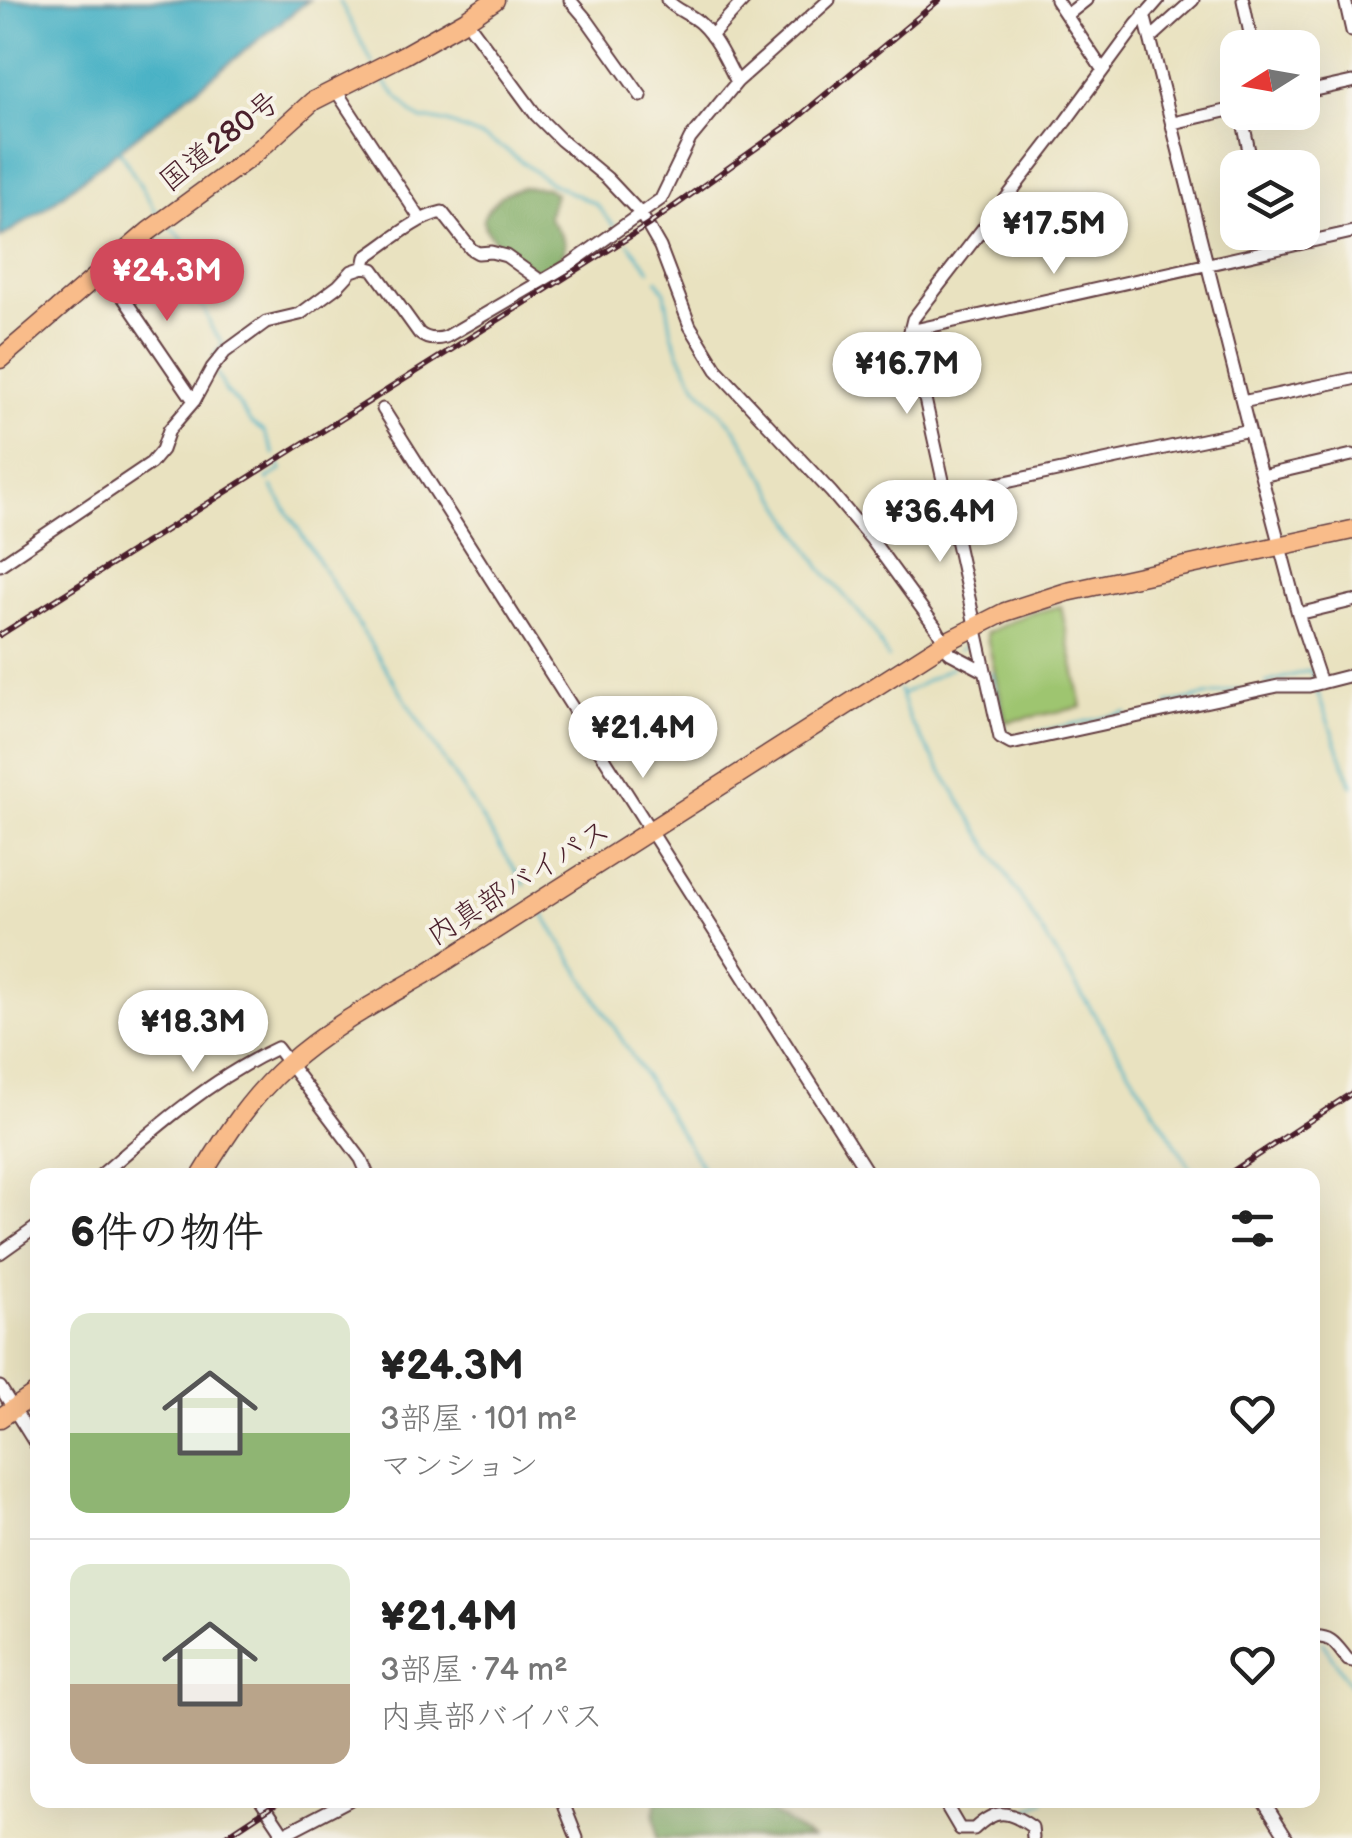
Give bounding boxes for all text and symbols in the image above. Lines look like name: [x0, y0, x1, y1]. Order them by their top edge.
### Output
north arrow: [1220, 30, 1320, 130]
map controls: [1220, 30, 1320, 250]
street label: 国道280号: [152, 84, 287, 200]
button: layers: [1220, 150, 1320, 250]
pin: ¥17.5M: [973, 192, 1135, 277]
text: ¥17.5M: [1002, 205, 1106, 244]
pin: ¥24.3M: [86, 239, 248, 324]
text: ¥24.3M: [112, 252, 222, 291]
pin: ¥16.7M: [826, 332, 988, 417]
text: ¥16.7M: [855, 345, 959, 384]
pin: ¥36.4M: [859, 480, 1021, 565]
text: ¥36.4M: [884, 493, 996, 532]
pin: ¥21.4M: [562, 696, 724, 781]
text: ¥21.4M: [590, 709, 696, 748]
street label: 内真部バイパス: [420, 812, 617, 954]
pin: ¥18.3M: [112, 990, 274, 1075]
text: ¥18.3M: [140, 1003, 246, 1042]
icon: filters: [1225, 1201, 1280, 1256]
text: 6件の物件: [70, 1208, 263, 1259]
text: ¥24.3M: [380, 1341, 524, 1392]
icon: home: [150, 1353, 270, 1473]
icon: heart: [1225, 1386, 1280, 1441]
text: 3部屋 · 101 m²: [380, 1400, 577, 1439]
text: マンション: [380, 1447, 539, 1486]
text: ¥21.4M: [380, 1592, 518, 1643]
icon: home: [150, 1604, 270, 1724]
icon: heart: [1225, 1637, 1280, 1692]
text: 3部屋 · 74 m²: [380, 1651, 568, 1690]
text: 内真部バイパス: [380, 1698, 603, 1737]

